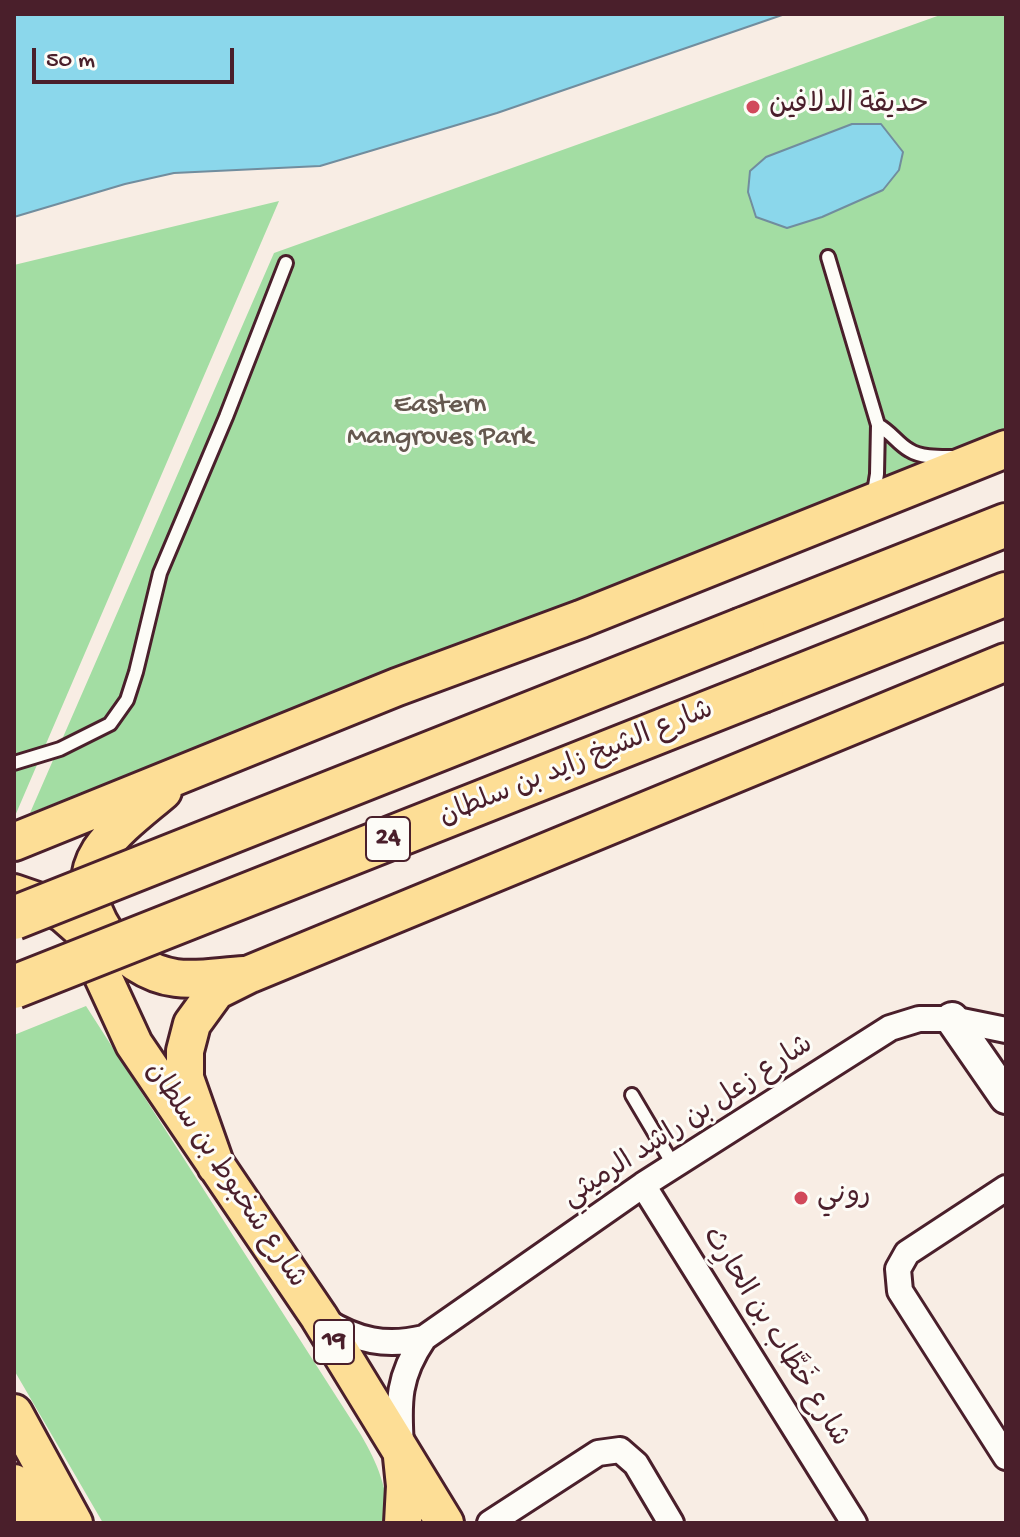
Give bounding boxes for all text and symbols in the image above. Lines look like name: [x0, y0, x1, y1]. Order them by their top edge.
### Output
scale bar: [36, 32, 238, 82]
text: 50 m: [46, 47, 95, 76]
place label: حديقة الدلافين: [769, 90, 929, 124]
marker: حديقة الدلافين: [744, 98, 762, 116]
park label: Eastern Mangroves Park: [347, 390, 533, 456]
street label: شارع الشيخ زايد بن سلطان: [435, 695, 719, 835]
road number: 24: [366, 817, 410, 861]
street label: شارع زعل بن راشد الرميثي: [557, 1029, 821, 1217]
street label: شارع شخبوط بن سلطان: [136, 1057, 312, 1295]
place label: روني: [817, 1181, 871, 1215]
marker: روني: [792, 1189, 810, 1207]
street label: شارع خَطَّاب بن الحارِث: [693, 1222, 855, 1454]
road number: 19: [314, 1320, 354, 1364]

